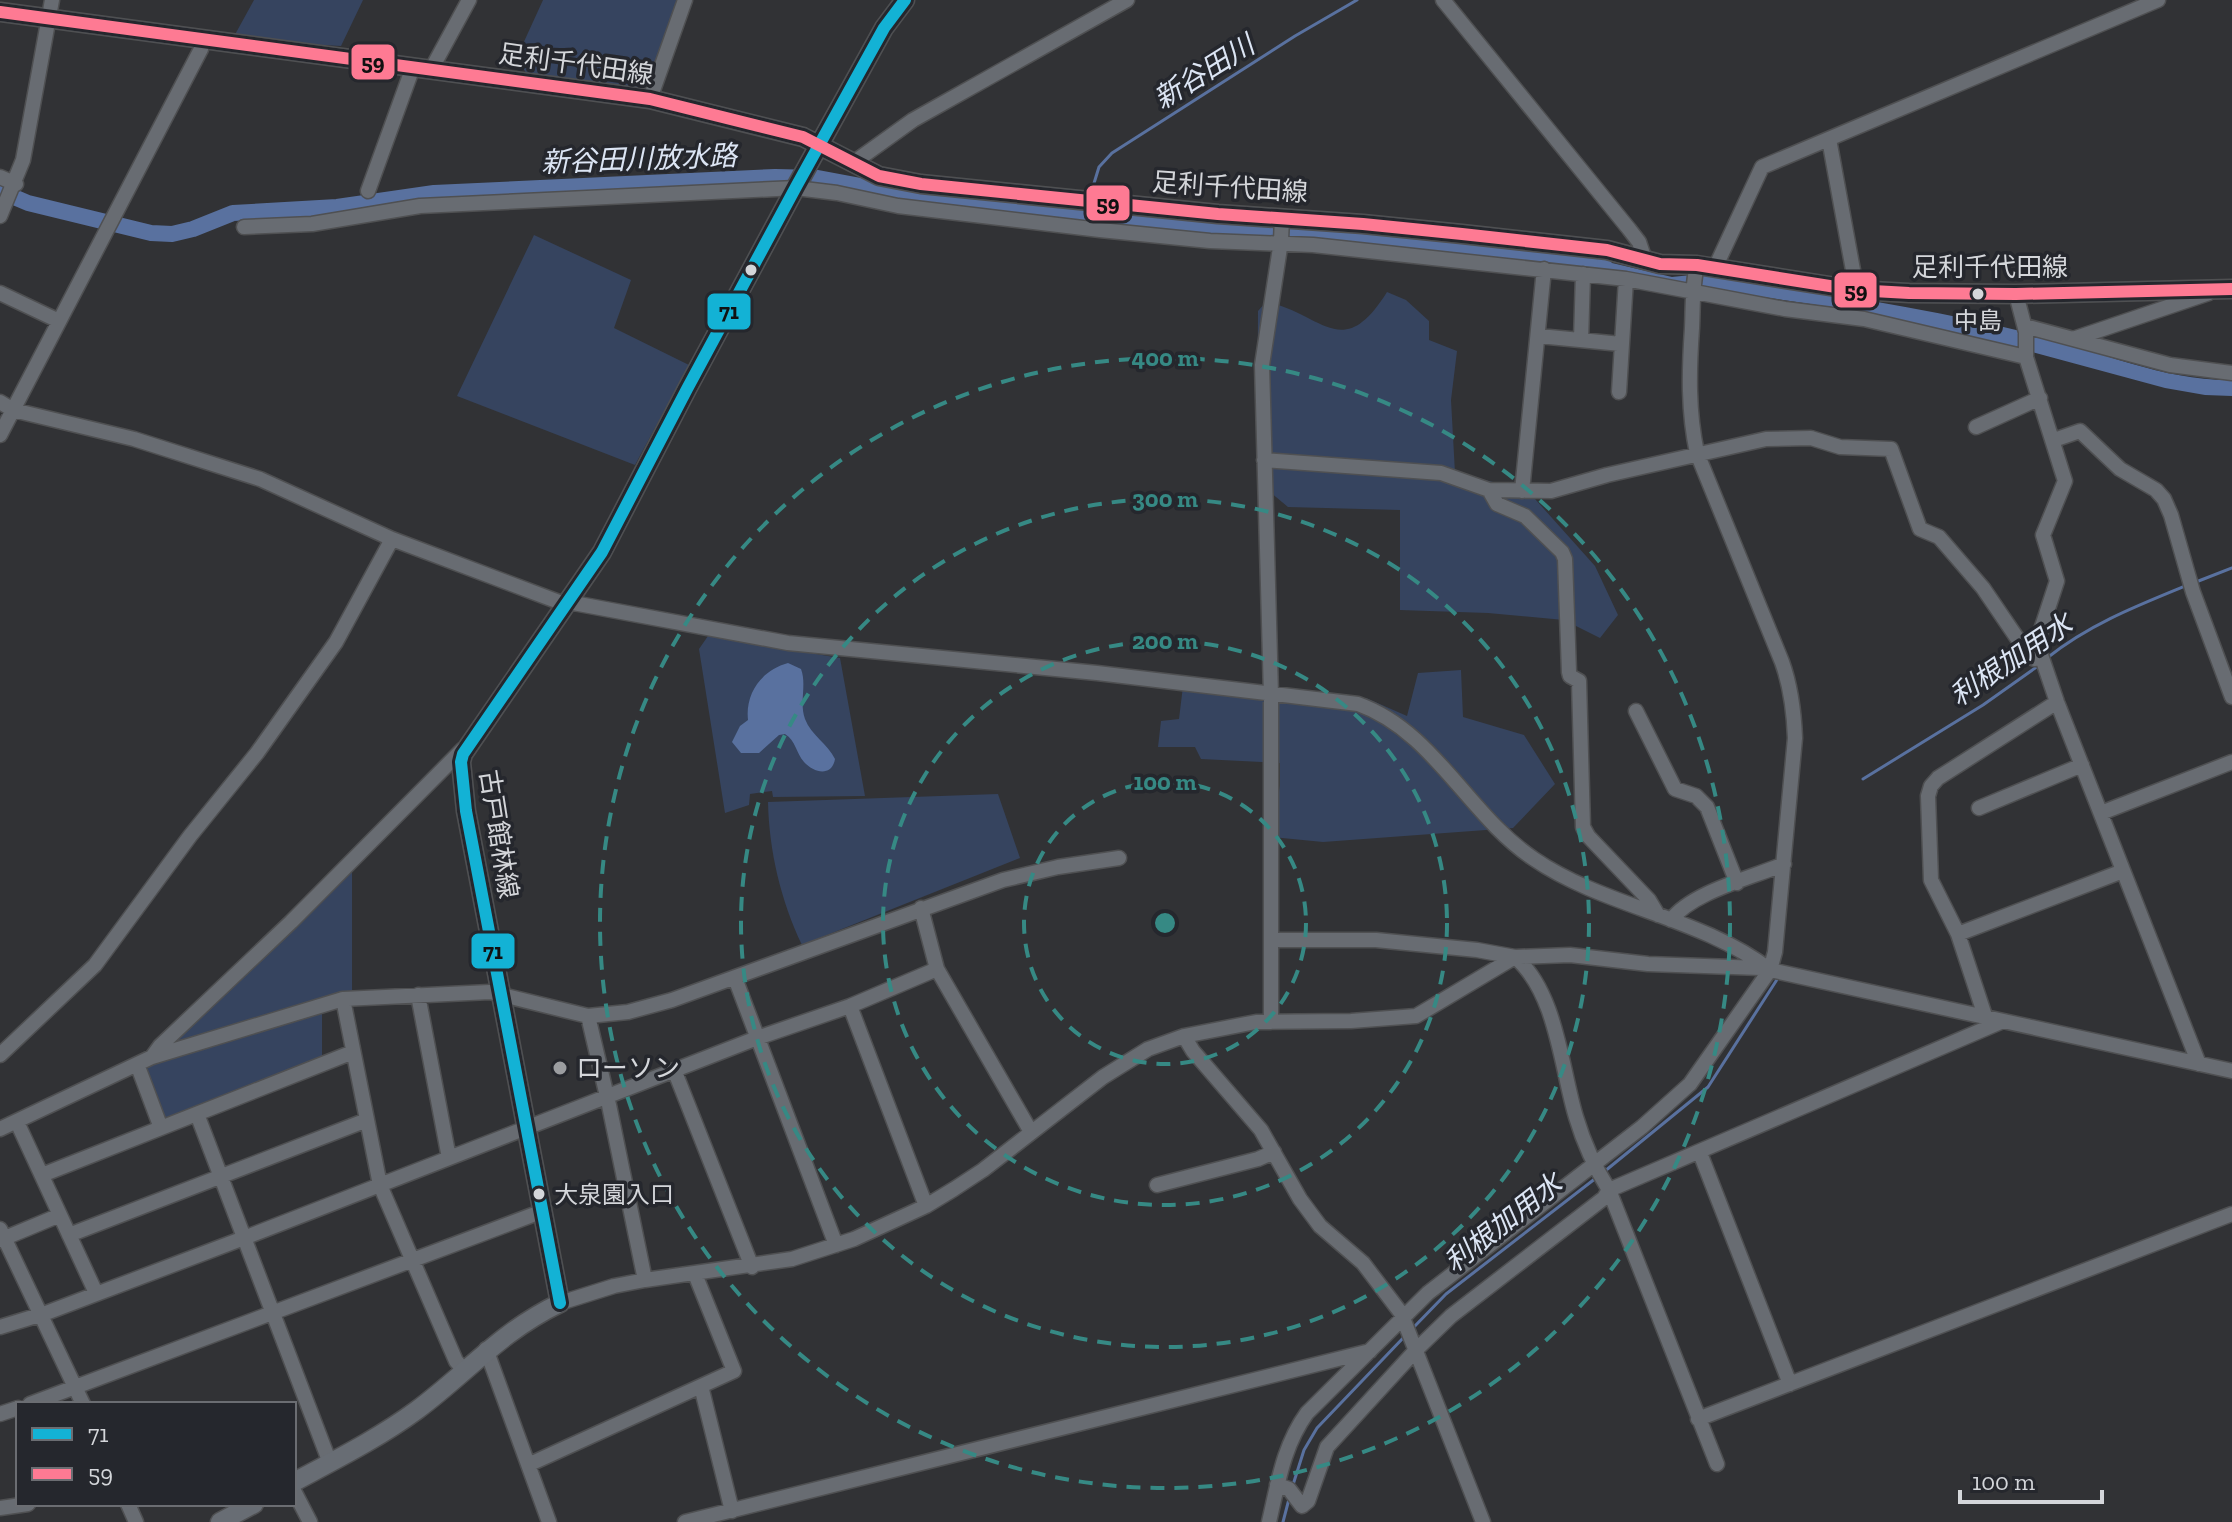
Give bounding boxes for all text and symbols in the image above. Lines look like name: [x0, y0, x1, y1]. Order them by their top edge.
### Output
water label: 新谷田川: [1148, 27, 1263, 116]
street label: 足利千代田線: [497, 37, 655, 91]
line badge: 59: [350, 43, 396, 81]
text: 59: [361, 49, 385, 76]
water label: 新谷田川放水路: [540, 139, 740, 179]
street label: 足利千代田線: [1151, 166, 1309, 208]
line badge: 59: [1085, 184, 1131, 222]
text: 59: [1096, 190, 1120, 217]
street label: 足利千代田線: [1912, 251, 2068, 283]
unlabelled marker: [743, 262, 759, 278]
line badge: 59: [1833, 271, 1878, 309]
text: 59: [1844, 277, 1868, 304]
marker: 中島: [1970, 286, 1986, 302]
line badge: 71: [706, 292, 752, 331]
text: 71: [719, 298, 739, 325]
place label: 中島: [1954, 306, 2002, 335]
text: 400 m: [1132, 343, 1198, 372]
text: 300 m: [1132, 484, 1198, 513]
water label: 利根加用水: [1944, 606, 2081, 713]
text: 200 m: [1132, 626, 1198, 655]
street label: 古戸館林線: [473, 767, 525, 901]
text: 100 m: [1134, 767, 1196, 796]
centre of rings: [1151, 909, 1179, 937]
line badge: 71: [470, 932, 516, 970]
text: 71: [483, 938, 503, 965]
place label: ローソン: [576, 1052, 680, 1084]
marker: ローソン: [551, 1059, 569, 1077]
water label: 利根加用水: [1438, 1165, 1571, 1279]
place label: 大泉園入口: [554, 1180, 674, 1209]
marker: 大泉園入口: [531, 1186, 547, 1202]
legend: [16, 1402, 296, 1506]
text: 71: [88, 1419, 109, 1448]
scale bar: [1960, 1454, 2102, 1504]
text: 59: [88, 1459, 113, 1488]
text: 100 m: [1972, 1467, 2035, 1496]

